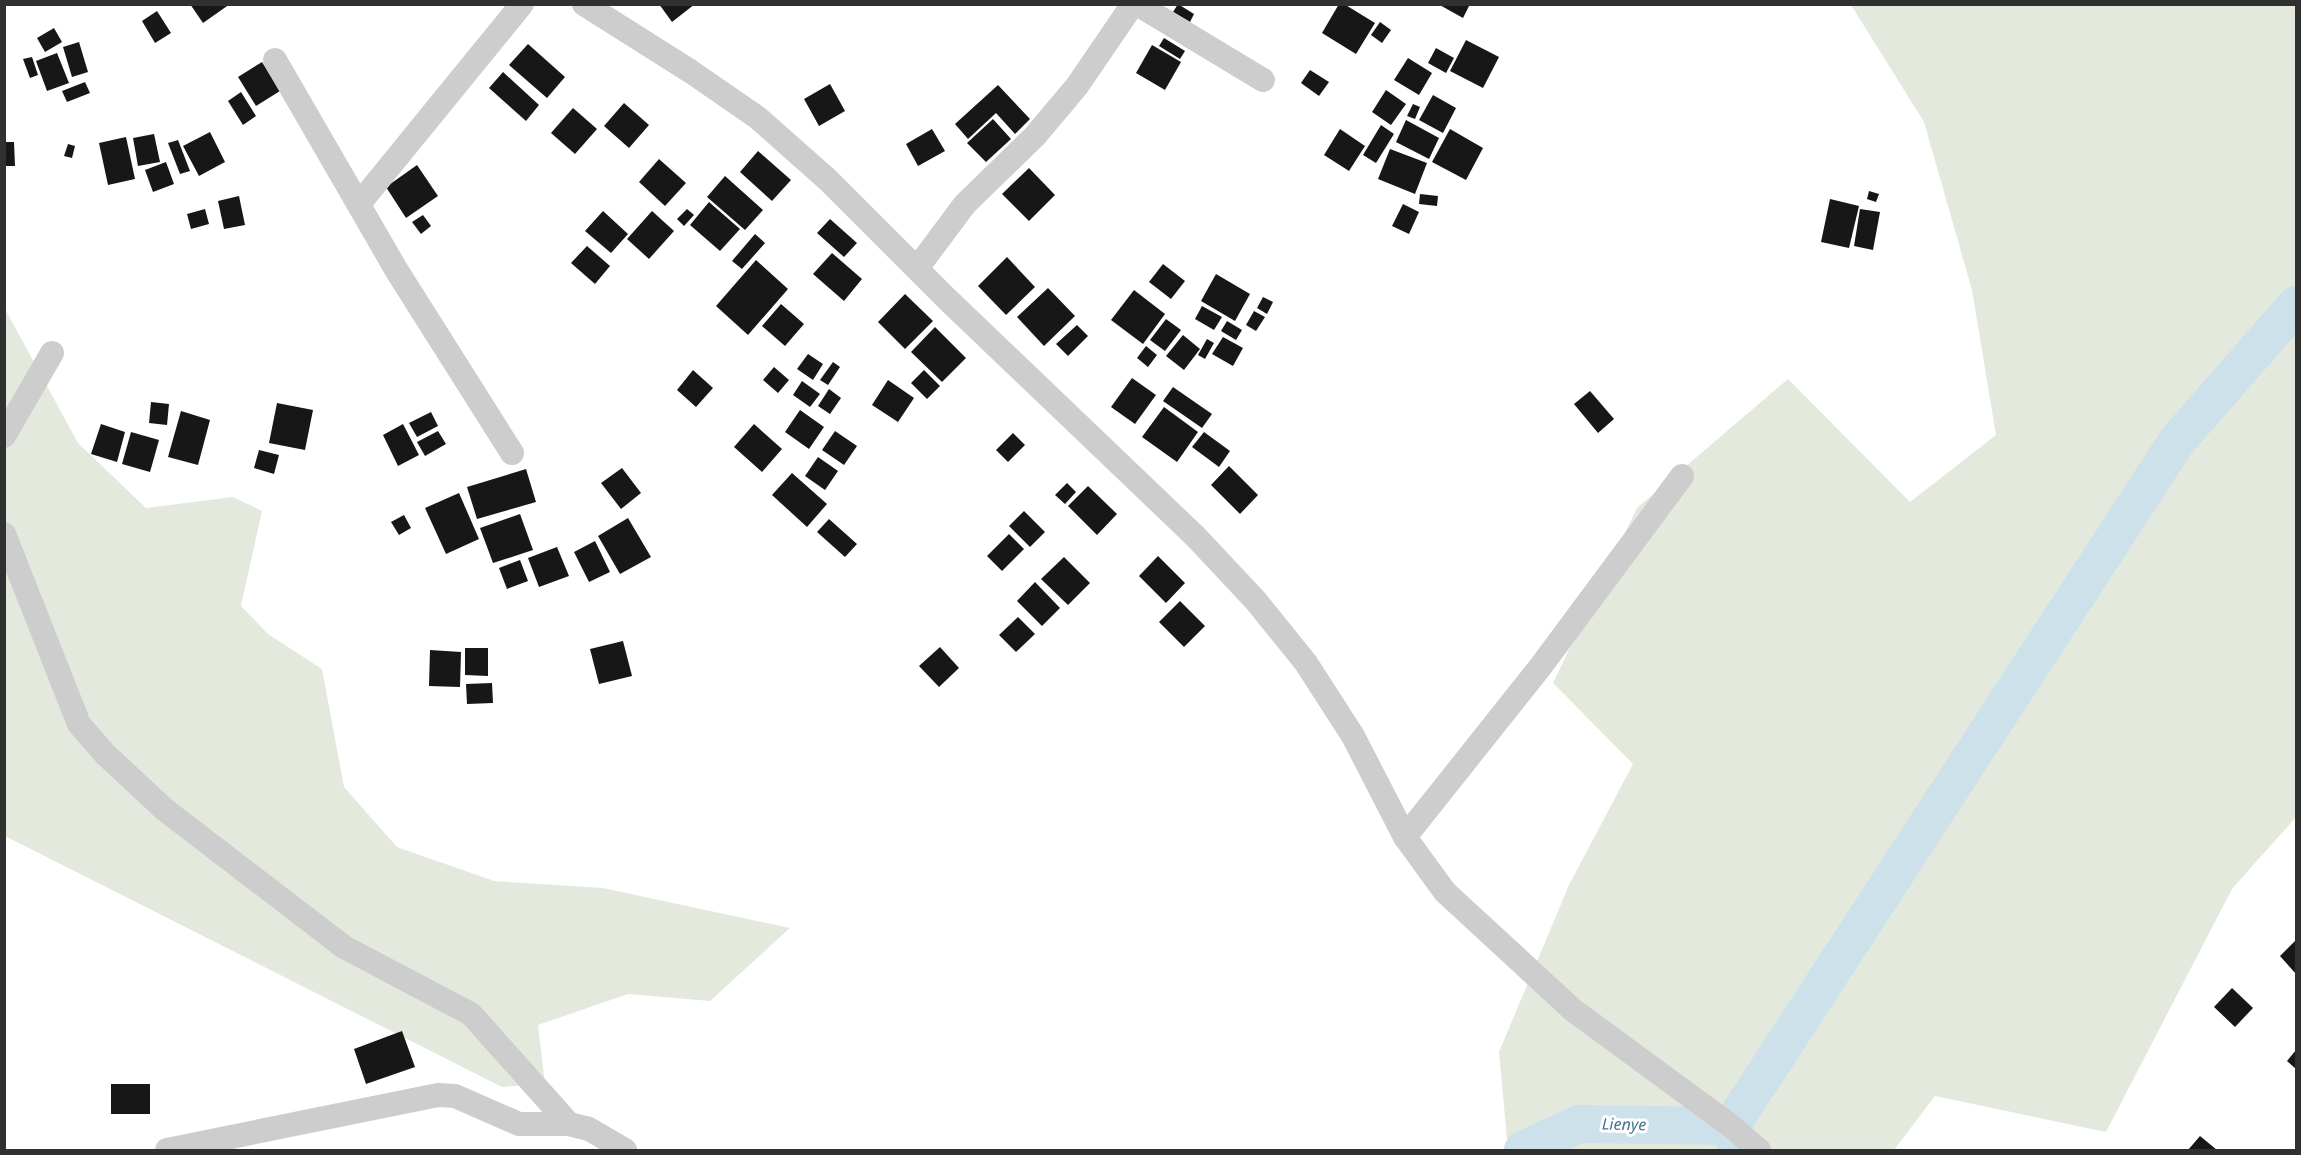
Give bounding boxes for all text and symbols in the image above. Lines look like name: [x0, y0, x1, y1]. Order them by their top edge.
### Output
water label: Lienye: [1602, 1113, 1646, 1135]

